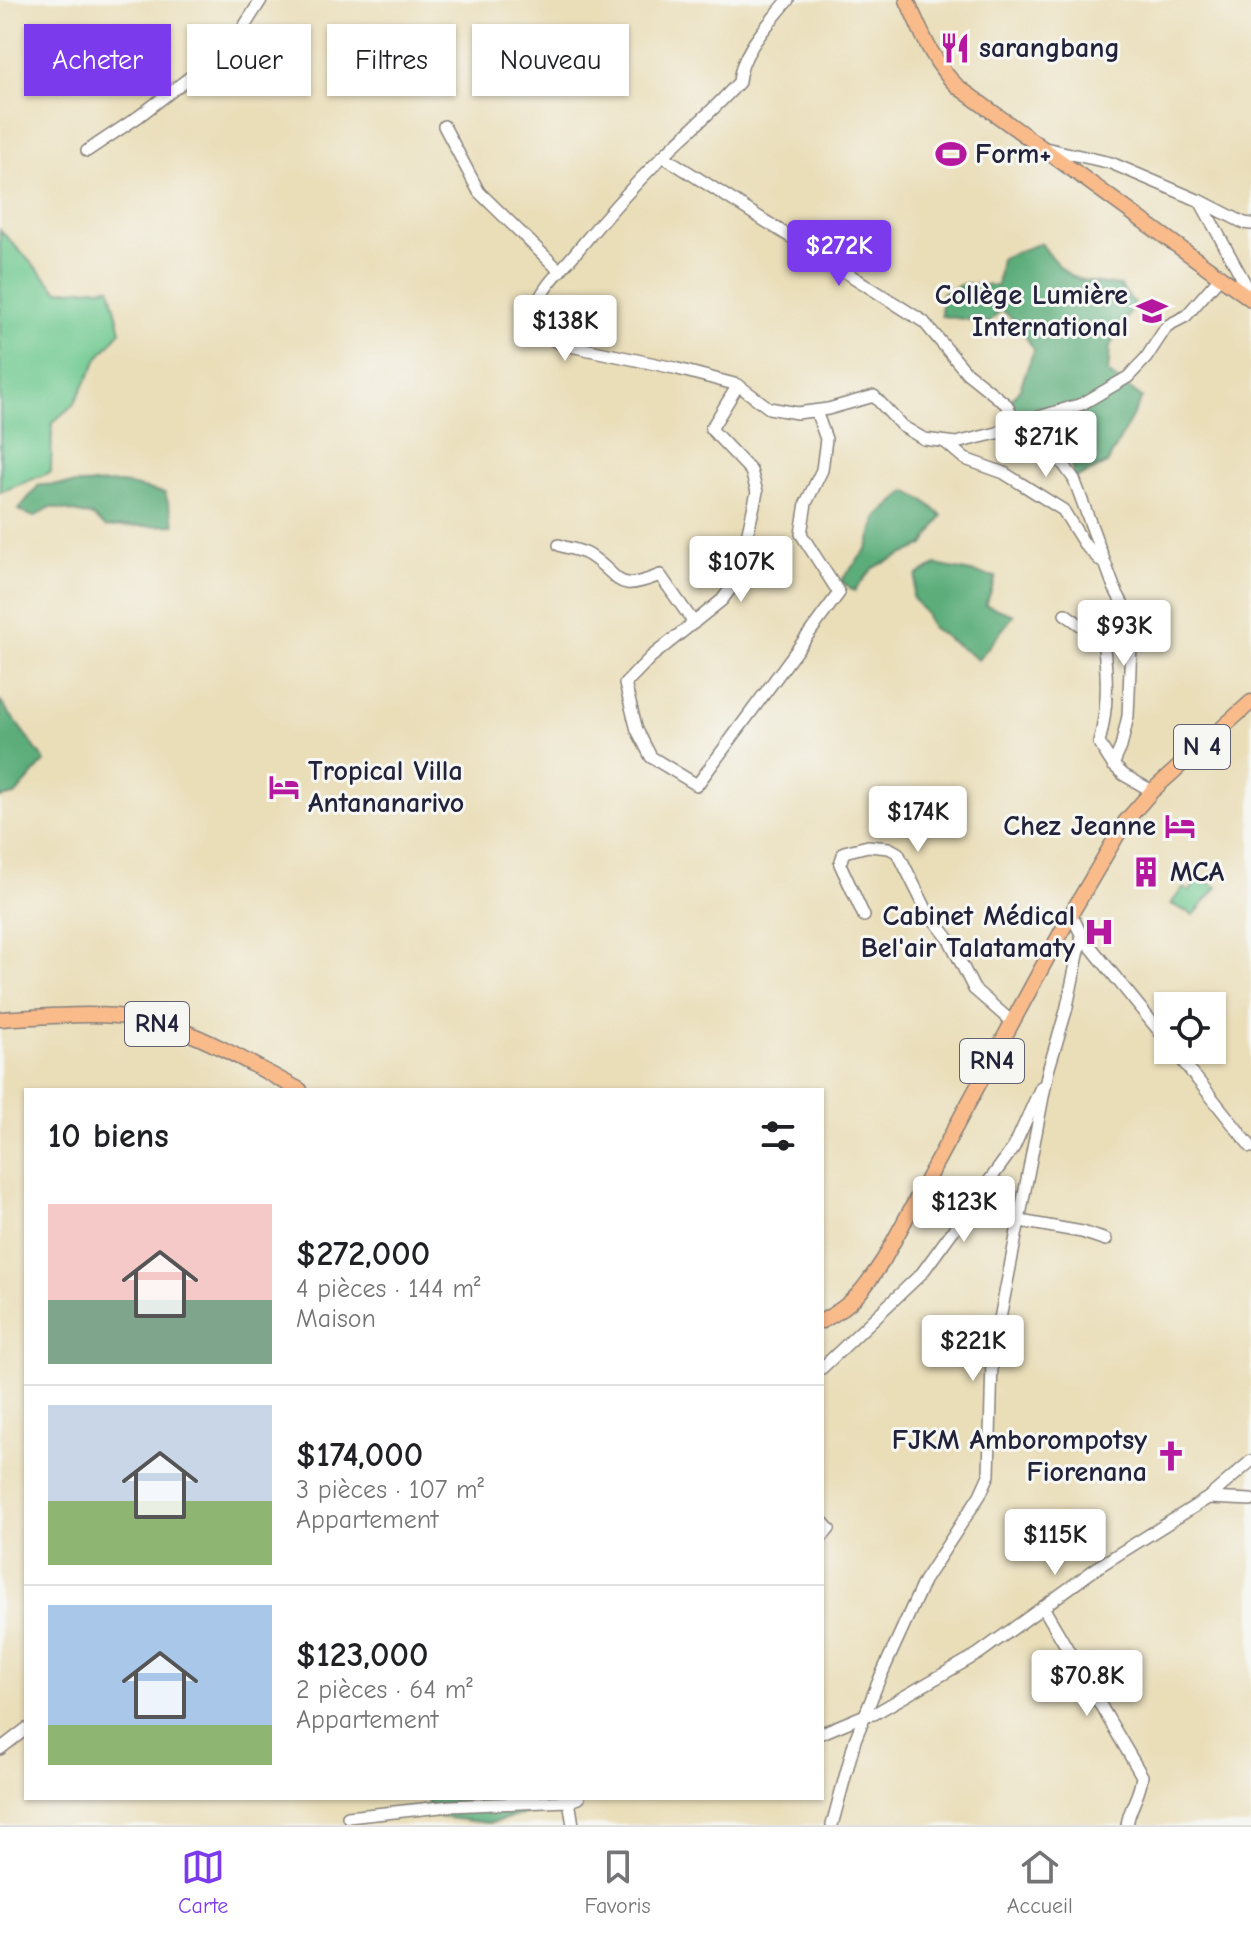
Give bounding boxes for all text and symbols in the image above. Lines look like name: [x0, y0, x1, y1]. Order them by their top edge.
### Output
chip: Acheter: [24, 24, 171, 96]
chip: Louer: [187, 24, 311, 96]
chip: Filtres: [327, 24, 456, 96]
chip: Nouveau: [472, 24, 629, 96]
restaurant icon: sarangbang: [938, 31, 972, 65]
place label: sarangbang: [979, 32, 1120, 64]
sports icon: Form+: [934, 137, 968, 171]
place label: Form+: [975, 138, 1052, 170]
pin: $272K: [783, 220, 895, 288]
text: $272K: [805, 231, 873, 261]
place label: Collège Lumière International: [935, 279, 1128, 343]
school or university icon: Collège Lumière International: [1135, 294, 1169, 328]
pin: $138K: [509, 295, 621, 363]
text: $138K: [532, 306, 598, 336]
pin: $271K: [990, 411, 1102, 479]
text: $271K: [1014, 422, 1078, 452]
pin: $107K: [685, 536, 797, 604]
text: $107K: [707, 547, 775, 577]
pin: $93K: [1077, 600, 1171, 668]
text: $93K: [1096, 611, 1152, 641]
road number: N 4: [1174, 725, 1230, 769]
place label: Tropical Villa Antananarivo: [308, 755, 464, 819]
hotel icon: Tropical Villa Antananarivo: [267, 770, 301, 804]
pin: $174K: [862, 786, 974, 854]
text: $174K: [887, 797, 949, 827]
hotel icon: Chez Jeanne: [1163, 809, 1197, 843]
place label: Chez Jeanne: [1003, 810, 1156, 842]
building icon: MCA: [1129, 855, 1163, 889]
place label: MCA: [1170, 856, 1225, 888]
place label: Cabinet Médical Bel'air Talatamaty: [861, 900, 1075, 964]
hospital icon: Cabinet Médical Bel'air Talatamaty: [1082, 915, 1116, 949]
map controls: [1154, 992, 1226, 1064]
button: locate: [1154, 992, 1226, 1064]
road number: RN4: [125, 1002, 189, 1046]
road number: RN4: [960, 1039, 1024, 1083]
icon: filters: [756, 1114, 800, 1158]
text: 10 biens: [48, 1116, 169, 1156]
pin: $123K: [908, 1176, 1020, 1244]
text: $123K: [931, 1187, 997, 1217]
text: $272,000: [296, 1234, 430, 1274]
icon: home: [112, 1236, 208, 1332]
text: 4 pièces · 144 m²: [296, 1274, 480, 1304]
text: Maison: [296, 1304, 376, 1334]
pin: $221K: [917, 1315, 1029, 1383]
text: $221K: [940, 1326, 1006, 1356]
place label: FJKM Amborompotsy Fiorenana: [892, 1424, 1147, 1488]
text: $174,000: [296, 1435, 423, 1475]
icon: home: [112, 1437, 208, 1533]
church icon: FJKM Amborompotsy Fiorenana: [1154, 1439, 1188, 1473]
text: 3 pièces · 107 m²: [296, 1475, 484, 1505]
text: Appartement: [296, 1505, 439, 1535]
pin: $115K: [999, 1509, 1111, 1577]
text: $115K: [1023, 1520, 1087, 1550]
text: $123,000: [296, 1635, 428, 1675]
icon: home: [112, 1637, 208, 1733]
pin: $70.8K: [1022, 1650, 1152, 1718]
text: $70.8K: [1050, 1661, 1124, 1691]
text: 2 pièces · 64 m²: [296, 1675, 473, 1705]
text: Appartement: [296, 1705, 439, 1735]
tab: Carte: [178, 1845, 228, 1919]
tab: Favoris: [585, 1845, 651, 1919]
tab: Accueil: [1007, 1845, 1073, 1919]

